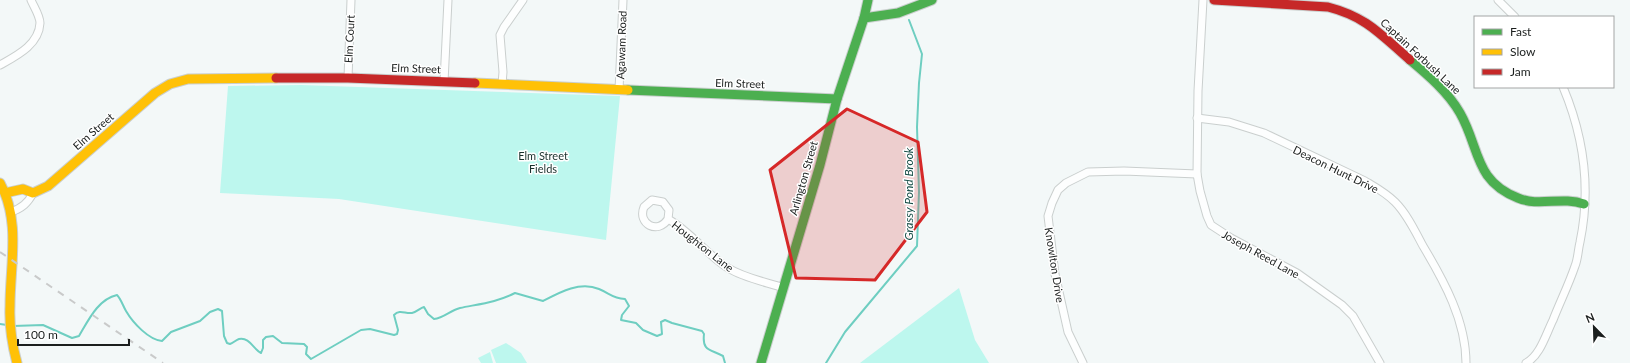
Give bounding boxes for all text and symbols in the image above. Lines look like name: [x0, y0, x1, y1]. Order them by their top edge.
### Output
street label: Agawam Road: [613, 10, 629, 80]
street label: Elm Court: [341, 14, 357, 63]
street label: Captain Forbush Lane: [1378, 15, 1464, 97]
legend: [1474, 16, 1614, 88]
text: Fast: [1510, 24, 1532, 39]
text: Slow: [1510, 44, 1536, 59]
street label: Elm Street: [391, 61, 441, 75]
text: Jam: [1510, 64, 1531, 79]
street label: Elm Street: [715, 76, 765, 90]
street label: Elm Street: [70, 110, 116, 152]
street label: Arlington Street: [786, 139, 820, 217]
street label: Deacon Hunt Drive: [1291, 143, 1381, 195]
water label: Grassy Pond Brook: [901, 147, 916, 241]
park label: Elm Street Fields: [518, 149, 568, 175]
street label: Houghton Lane: [670, 218, 737, 274]
street label: Knowlton Drive: [1043, 226, 1067, 304]
street label: Joseph Reed Lane: [1220, 227, 1302, 281]
north arrow: [1574, 307, 1614, 347]
text: N: [1583, 310, 1596, 325]
scale bar: [18, 321, 129, 347]
text: 100 m: [24, 327, 58, 342]

